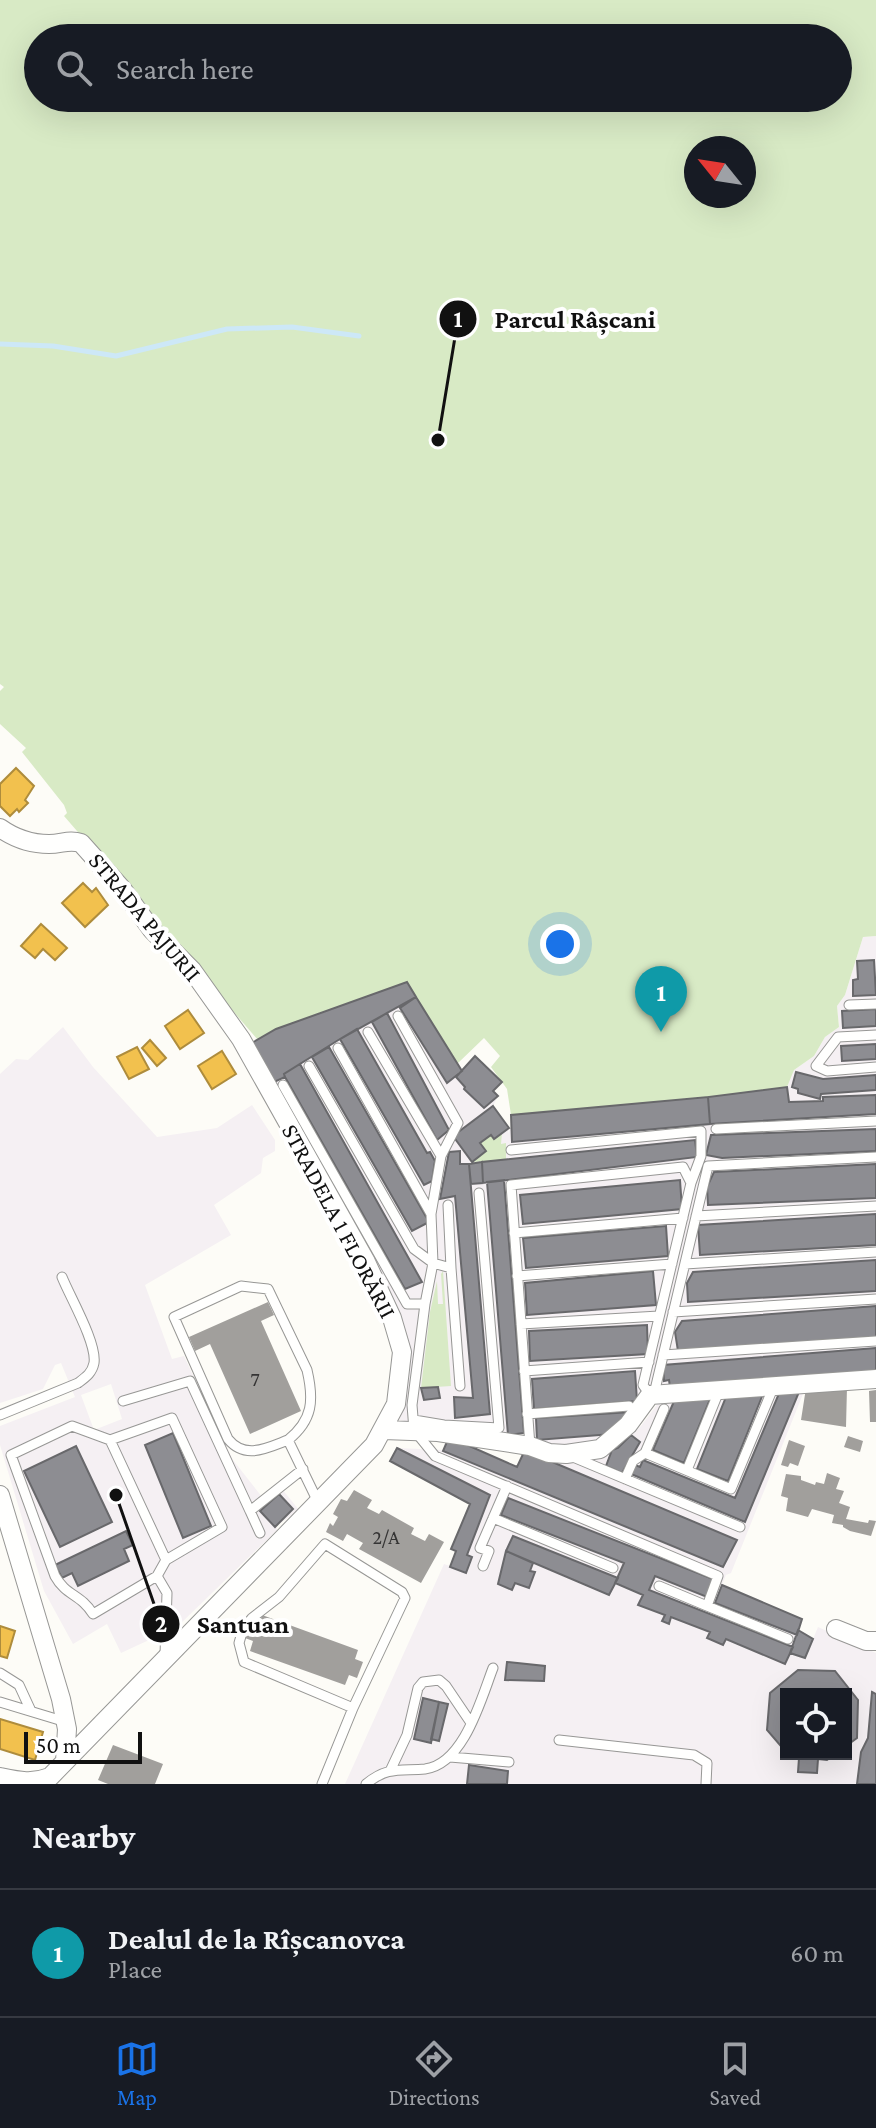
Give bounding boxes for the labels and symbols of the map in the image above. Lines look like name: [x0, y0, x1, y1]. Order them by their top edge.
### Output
north arrow: [684, 136, 756, 208]
callout: Parcul Râșcani: [438, 294, 671, 344]
text: 1: [454, 305, 463, 332]
text: Parcul Râșcani: [494, 305, 656, 336]
street label: STRADA PAJURII: [84, 847, 207, 987]
your location: [540, 924, 580, 964]
pin: 1: [635, 966, 687, 1032]
street label: STRADELA 1 FLORĂRII: [277, 1119, 402, 1322]
house number: 7: [250, 1368, 260, 1390]
house number: 2/A: [372, 1526, 400, 1548]
callout: Santuan: [141, 1599, 306, 1649]
text: 2: [155, 1610, 167, 1637]
text: Santuan: [197, 1610, 289, 1639]
scale bar: [24, 1728, 142, 1764]

